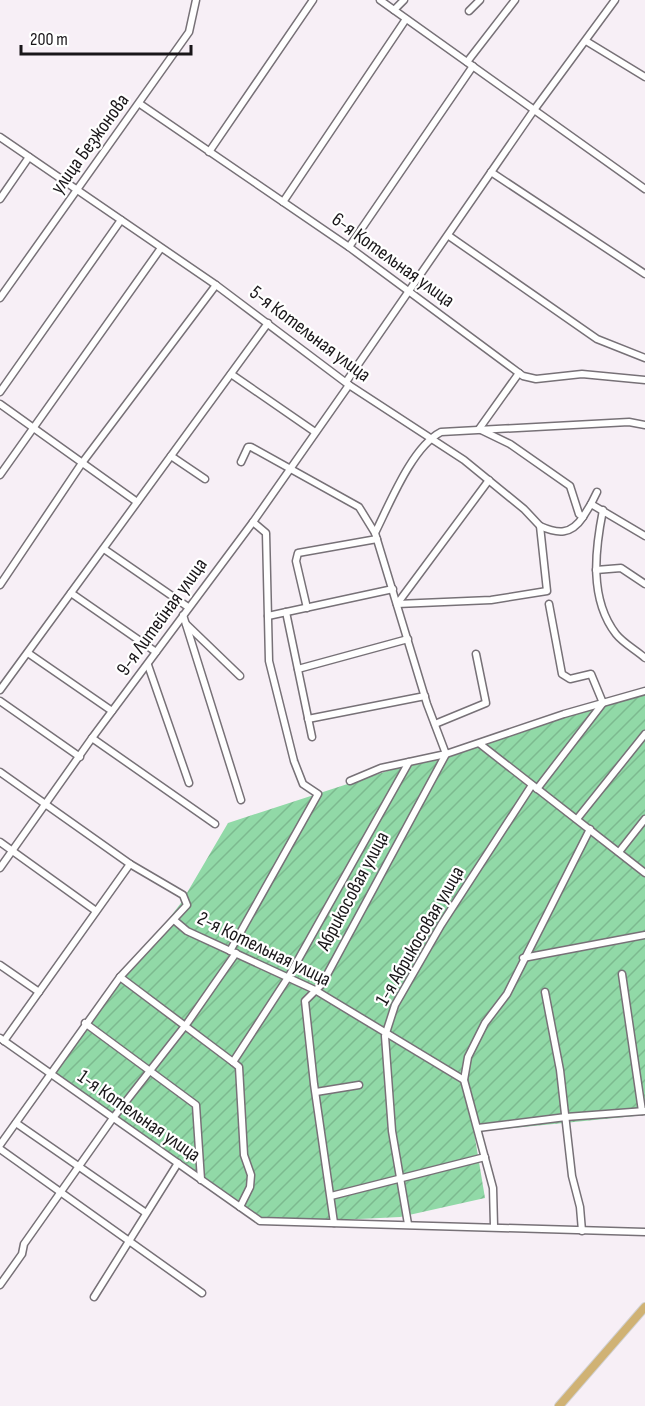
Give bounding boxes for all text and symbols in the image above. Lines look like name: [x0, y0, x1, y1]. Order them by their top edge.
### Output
scale bar: [21, 18, 190, 56]
text: 200 m: [30, 29, 68, 50]
street label: улица Безжонова: [46, 89, 134, 199]
street label: 6-я Котельная улица: [327, 207, 459, 313]
street label: 5-я Котельная улица: [245, 281, 375, 387]
street label: 9-я Литейная улица: [111, 554, 213, 680]
street label: Абрикосовая улица: [311, 827, 394, 955]
street label: 1-я Абрикосовая улица: [370, 862, 470, 1010]
street label: 2-я Котельная улица: [193, 906, 335, 992]
street label: 1-я Котельная улица: [73, 1065, 205, 1167]

